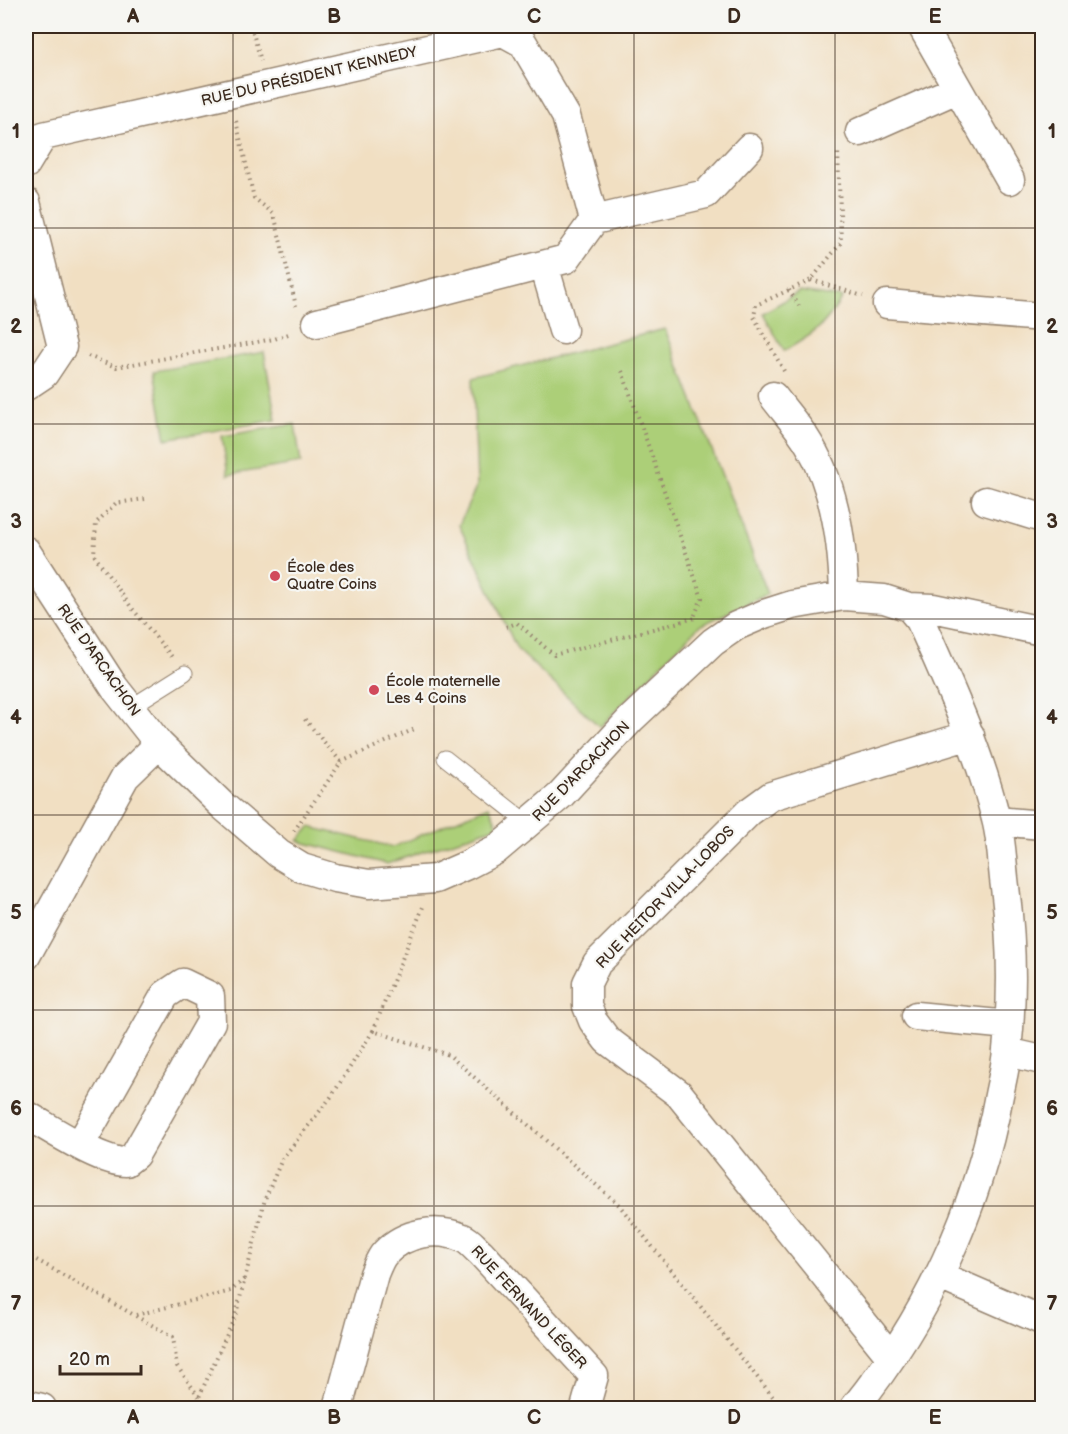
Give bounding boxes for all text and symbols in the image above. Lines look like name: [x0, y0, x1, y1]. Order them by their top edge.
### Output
text: A: [126, 5, 140, 29]
text: B: [327, 5, 341, 29]
text: C: [527, 5, 541, 29]
text: D: [727, 5, 741, 29]
text: E: [929, 5, 942, 29]
street label: RUE DU PRÉSIDENT KENNEDY: [199, 42, 419, 111]
text: 1: [12, 120, 20, 144]
text: 1: [1048, 120, 1056, 144]
text: 2: [10, 315, 22, 339]
text: 2: [1046, 315, 1058, 339]
text: 3: [10, 510, 22, 534]
text: 3: [1046, 510, 1058, 534]
place label: École des Quatre Coins: [287, 558, 377, 594]
marker: École des Quatre Coins: [268, 569, 282, 583]
street label: RUE D'ARCACHON: [53, 601, 144, 720]
place label: École maternelle Les 4 Coins: [386, 672, 501, 708]
marker: École maternelle Les 4 Coins: [367, 683, 381, 697]
text: 4: [10, 706, 22, 730]
text: 4: [1046, 706, 1058, 730]
street label: RUE D'ARCACHON: [528, 717, 634, 826]
street label: RUE HEITOR VILLA-LOBOS: [592, 822, 739, 973]
text: 5: [10, 901, 22, 925]
text: 5: [1046, 901, 1058, 925]
text: 6: [10, 1097, 22, 1121]
text: 6: [1046, 1097, 1058, 1121]
street label: RUE FERNAND LÉGER: [467, 1242, 591, 1373]
text: 7: [10, 1292, 22, 1316]
text: 7: [1046, 1292, 1058, 1316]
scale bar: [60, 1338, 141, 1376]
text: 20 m: [69, 1349, 110, 1370]
text: A: [126, 1406, 140, 1430]
text: B: [327, 1406, 341, 1430]
text: C: [527, 1406, 541, 1430]
text: D: [727, 1406, 741, 1430]
text: E: [929, 1406, 942, 1430]

